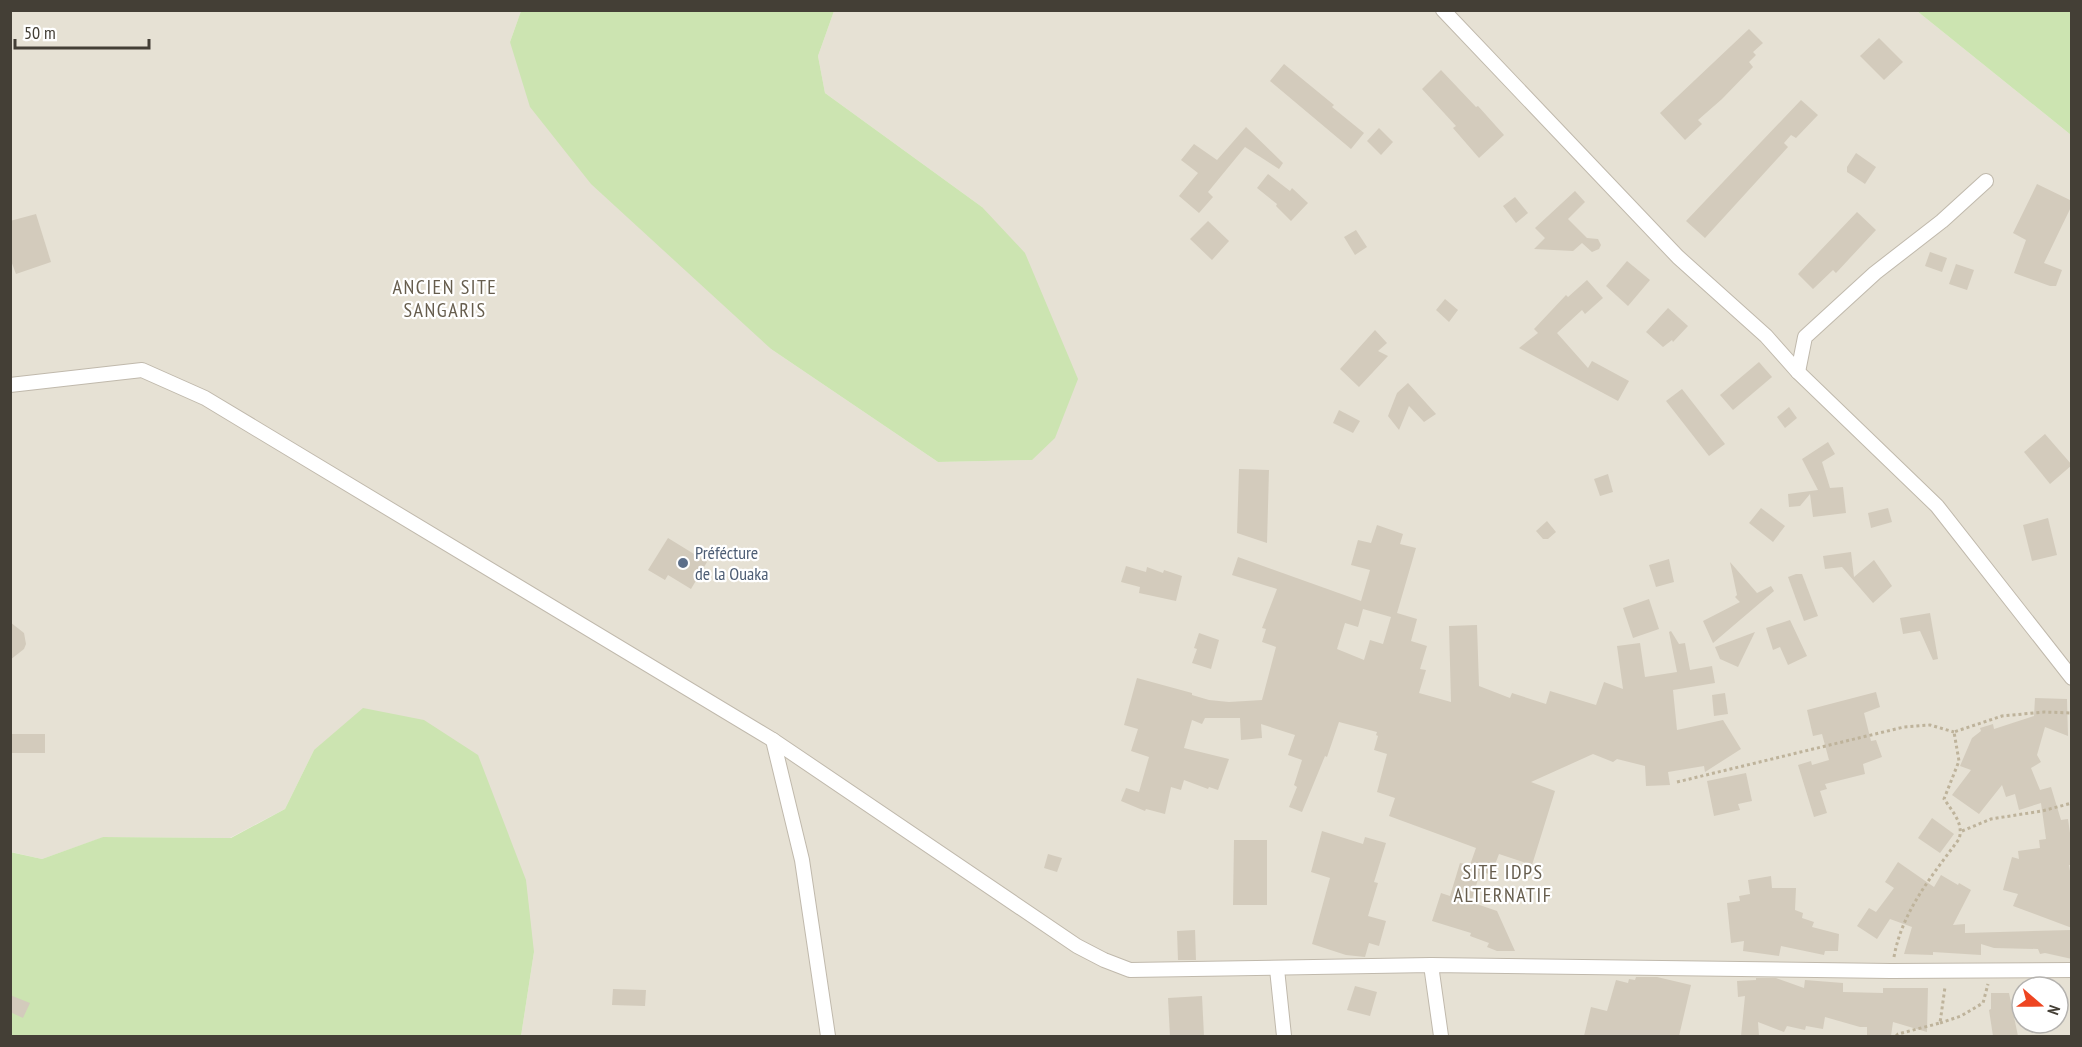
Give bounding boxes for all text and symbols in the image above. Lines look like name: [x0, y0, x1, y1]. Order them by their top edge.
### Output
scale bar: [15, 12, 148, 50]
text: 50 m: [24, 21, 56, 44]
district label: ANCIEN SITE SANGARIS: [393, 274, 497, 323]
place label: Préfécture de la Ouaka: [695, 541, 768, 585]
marker: Préfécture de la Ouaka: [676, 556, 690, 570]
district label: SITE IDPS ALTERNATIF: [1454, 859, 1552, 908]
north arrow: [2010, 975, 2070, 1035]
text: N: [2043, 1003, 2065, 1018]

